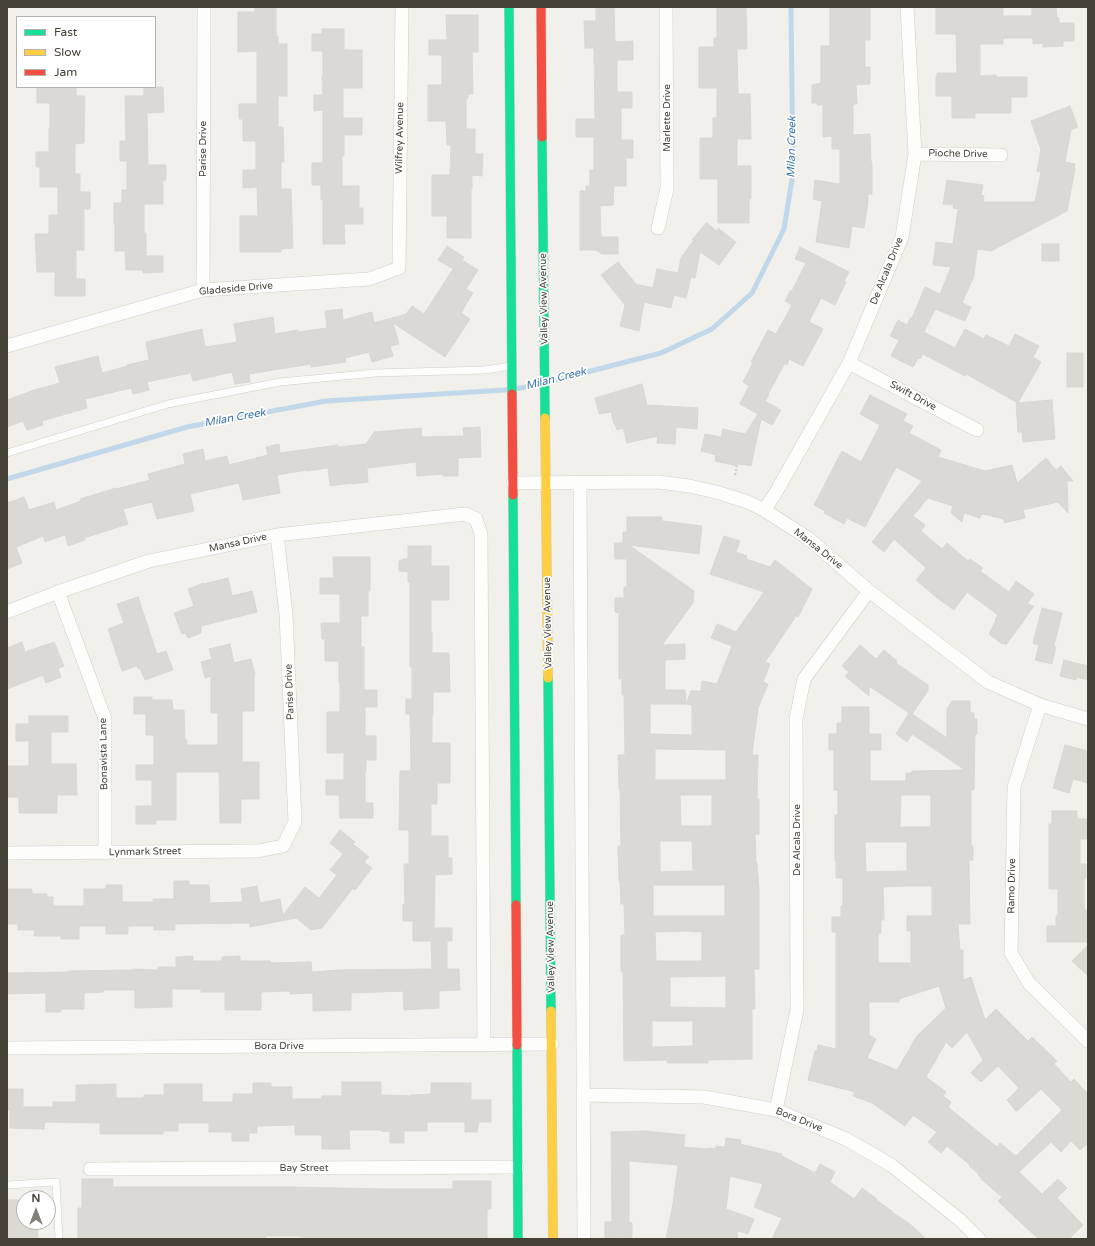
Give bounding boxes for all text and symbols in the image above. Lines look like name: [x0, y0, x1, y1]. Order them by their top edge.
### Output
legend: [16, 16, 156, 88]
text: Fast: [54, 25, 77, 39]
text: Slow: [54, 45, 81, 59]
text: Jam: [54, 65, 77, 79]
street label: Marlette Drive: [661, 84, 673, 152]
street label: Wilfrey Avenue: [393, 102, 407, 174]
water label: Milan Creek: [785, 116, 799, 178]
street label: Parise Drive: [197, 121, 209, 177]
street label: Pioche Drive: [928, 147, 988, 161]
street label: De Alcala Drive: [868, 235, 906, 307]
street label: Valley View Avenue: [537, 253, 551, 345]
street label: Gladeside Drive: [199, 280, 273, 298]
water label: Milan Creek: [524, 365, 588, 393]
street label: Swift Drive: [888, 379, 938, 413]
water label: Milan Creek: [203, 406, 267, 430]
street label: Mansa Drive: [791, 526, 845, 572]
street label: Mansa Drive: [208, 531, 268, 555]
street label: Valley View Avenue: [541, 577, 555, 669]
street label: Parise Drive: [283, 664, 297, 720]
street label: Bonavista Lane: [97, 718, 111, 790]
street label: De Alcala Drive: [791, 804, 803, 876]
street label: Lynmark Street: [109, 845, 181, 859]
street label: Ramo Drive: [1006, 858, 1018, 914]
street label: Valley View Avenue: [544, 901, 558, 993]
street label: Bora Drive: [254, 1040, 304, 1052]
street label: Bora Drive: [774, 1105, 824, 1135]
street label: Bay Street: [279, 1162, 329, 1174]
north arrow: [16, 1190, 56, 1230]
text: N: [32, 1192, 40, 1205]

